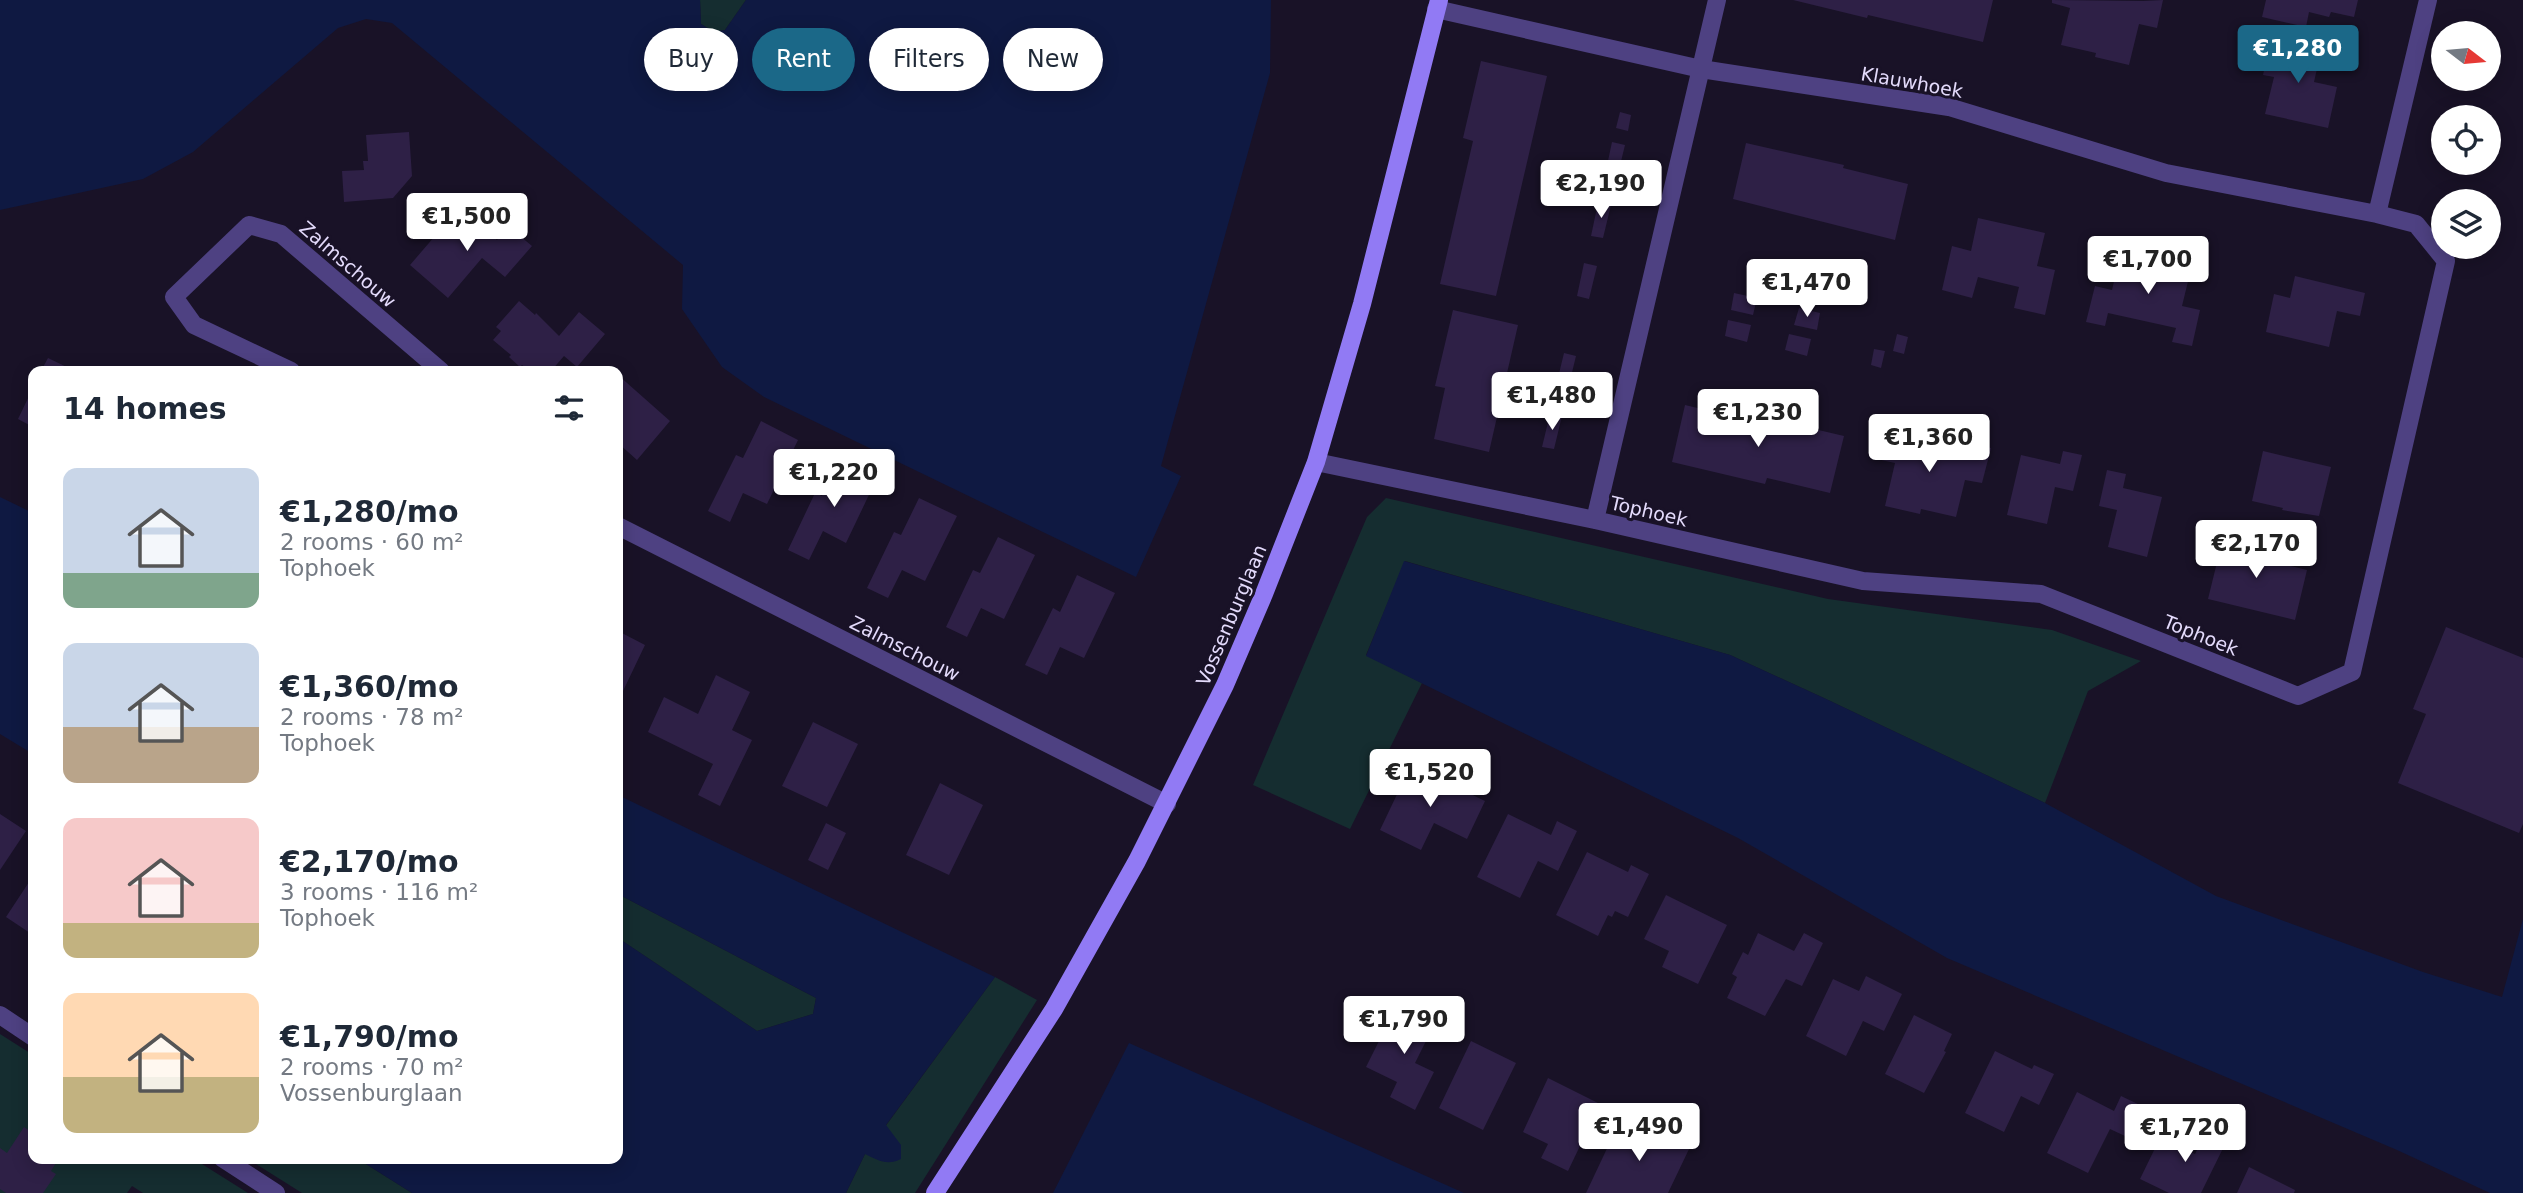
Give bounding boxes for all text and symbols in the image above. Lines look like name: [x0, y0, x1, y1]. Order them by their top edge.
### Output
north arrow: [2431, 21, 2501, 91]
map controls: [2431, 21, 2501, 259]
pin: €1,280: [2241, 25, 2355, 85]
chip: Buy: [644, 28, 738, 91]
chip: Rent: [752, 28, 855, 91]
chip: Filters: [869, 28, 989, 91]
chip: New: [1003, 28, 1103, 91]
text: €1,280: [2254, 35, 2342, 61]
street label: Klauwhoek: [1859, 62, 1965, 102]
button: locate: [2431, 105, 2501, 175]
pin: €2,190: [1544, 160, 1658, 220]
text: €2,190: [1557, 170, 1645, 196]
button: layers: [2431, 189, 2501, 259]
pin: €1,500: [410, 194, 524, 253]
text: €1,500: [423, 203, 511, 229]
street label: Zalmschouw: [295, 216, 401, 312]
pin: €1,700: [2091, 236, 2205, 296]
text: €1,700: [2104, 246, 2192, 272]
pin: €1,470: [1750, 260, 1864, 319]
text: €1,470: [1763, 269, 1851, 295]
pin: €1,480: [1495, 372, 1609, 432]
text: €1,480: [1508, 382, 1596, 408]
icon: filters: [550, 389, 588, 427]
pin: €1,230: [1701, 390, 1815, 449]
text: 14 homes: [63, 391, 227, 426]
text: €1,230: [1714, 399, 1802, 425]
pin: €1,360: [1872, 414, 1986, 474]
text: €1,360: [1885, 424, 1973, 450]
pin: €1,220: [777, 449, 891, 509]
text: €1,220: [790, 459, 878, 485]
street label: Tophoek: [1607, 491, 1690, 531]
text: €1,280/mo: [280, 494, 459, 529]
icon: home: [119, 496, 203, 580]
pin: €2,170: [2199, 520, 2313, 580]
text: 2 rooms · 60 m²: [280, 529, 464, 555]
text: €2,170: [2212, 530, 2300, 556]
street label: Vossenburglaan: [1191, 541, 1271, 689]
text: Tophoek: [280, 555, 375, 581]
street label: Tophoek: [2160, 610, 2241, 660]
street label: Zalmschouw: [847, 611, 963, 685]
text: €1,360/mo: [280, 669, 459, 704]
icon: home: [119, 671, 203, 755]
text: 2 rooms · 78 m²: [280, 704, 464, 730]
text: Tophoek: [280, 730, 375, 756]
pin: €1,520: [1373, 750, 1487, 809]
text: €1,520: [1386, 759, 1474, 785]
text: €2,170/mo: [280, 844, 459, 879]
icon: home: [119, 846, 203, 930]
text: 3 rooms · 116 m²: [280, 879, 478, 905]
text: Tophoek: [280, 905, 375, 931]
pin: €1,790: [1347, 996, 1461, 1056]
text: €1,790: [1360, 1006, 1448, 1032]
text: €1,790/mo: [280, 1019, 459, 1054]
icon: home: [119, 1021, 203, 1105]
text: 2 rooms · 70 m²: [280, 1054, 464, 1080]
text: Vossenburglaan: [280, 1080, 463, 1106]
pin: €1,490: [1582, 1104, 1696, 1163]
pin: €1,720: [2128, 1104, 2242, 1164]
text: €1,490: [1595, 1113, 1683, 1139]
text: €1,720: [2141, 1114, 2229, 1140]

